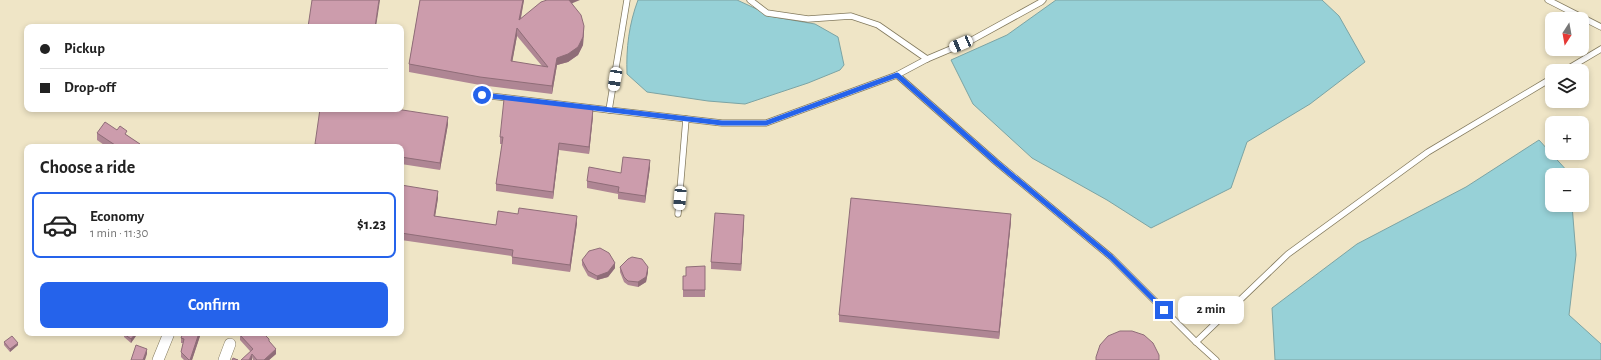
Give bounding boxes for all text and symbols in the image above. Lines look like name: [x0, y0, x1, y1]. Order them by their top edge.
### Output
north arrow: [1545, 12, 1589, 56]
map controls: [1545, 12, 1589, 212]
car: [948, 34, 974, 54]
text: Pickup: [64, 41, 105, 56]
button: layers: [1545, 64, 1589, 108]
car: [607, 66, 623, 92]
text: Drop-off: [64, 80, 116, 95]
route start: [473, 86, 491, 104]
button: +: [1545, 116, 1589, 160]
text: Choose a ride: [40, 159, 135, 177]
button: −: [1545, 168, 1589, 212]
car: [673, 186, 687, 210]
icon: car: [42, 207, 78, 243]
text: Economy: [90, 209, 144, 224]
text: $1.23: [357, 217, 386, 232]
text: 1 min · 11:30: [90, 227, 148, 240]
button: Confirm: [40, 282, 388, 328]
callout: 2 min: [1178, 296, 1244, 324]
route end: [1155, 301, 1173, 319]
text: 2 min: [1197, 303, 1225, 316]

